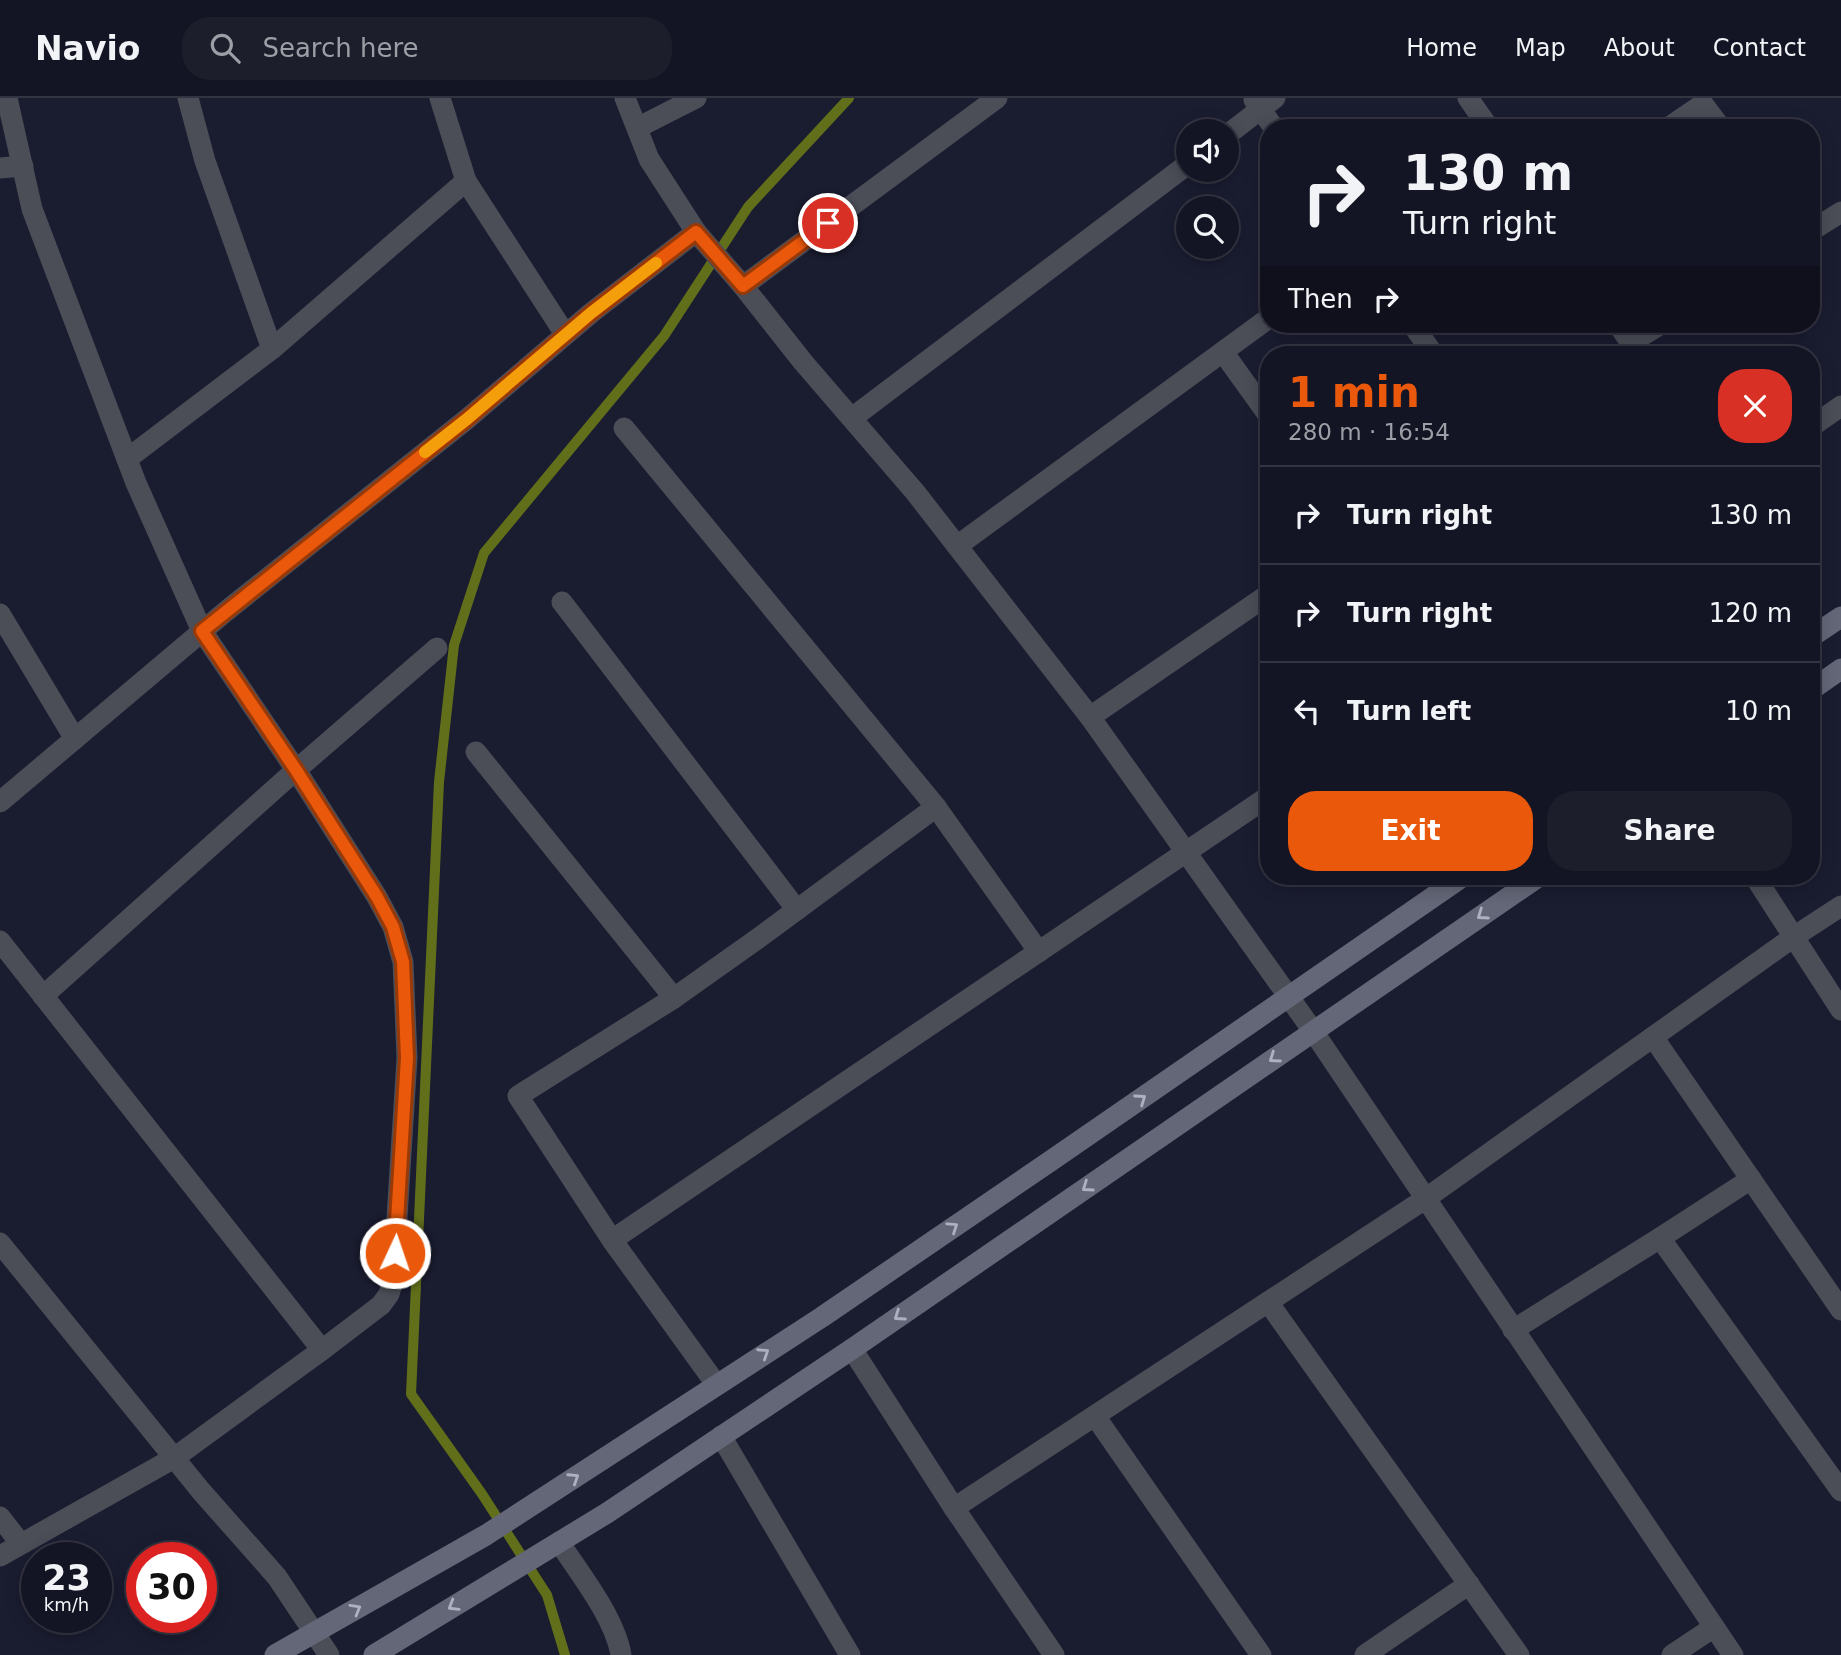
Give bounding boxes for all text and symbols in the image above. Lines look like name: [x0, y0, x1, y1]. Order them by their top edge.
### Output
search box: [182, 17, 672, 80]
text: Navio: [35, 29, 140, 68]
icon: search: [206, 29, 244, 67]
text: Search here: [262, 33, 419, 63]
text: Home: [1406, 34, 1477, 62]
text: Map: [1515, 34, 1566, 62]
text: About: [1604, 34, 1675, 62]
text: Contact: [1713, 34, 1806, 62]
map controls: [1176, 119, 1239, 259]
button: sound: [1176, 119, 1239, 182]
text: 130 m: [1403, 145, 1573, 202]
icon: right: [1288, 147, 1379, 238]
pin: [798, 193, 858, 253]
button: search: [1176, 196, 1239, 259]
icon: arrive: [809, 204, 847, 242]
text: Turn right: [1403, 204, 1556, 242]
icon: right: [1367, 280, 1405, 318]
text: Then: [1288, 284, 1353, 314]
text: 1 min: [1288, 368, 1420, 417]
button: close: [1718, 369, 1792, 443]
text: 280 m · 16:54: [1288, 419, 1450, 445]
icon: right: [1288, 496, 1326, 534]
text: Turn right: [1347, 500, 1492, 530]
text: 130 m: [1709, 500, 1792, 530]
icon: right: [1288, 594, 1326, 632]
text: Turn right: [1347, 598, 1492, 628]
text: 120 m: [1709, 598, 1792, 628]
icon: left: [1288, 692, 1326, 730]
text: Turn left: [1347, 696, 1471, 726]
text: 10 m: [1725, 696, 1792, 726]
button: Exit: [1288, 791, 1533, 871]
button: Share: [1547, 791, 1792, 871]
one-way arrow: [1477, 907, 1490, 919]
one-way arrow: [1269, 1050, 1282, 1062]
one-way arrow: [1133, 1095, 1146, 1107]
one-way arrow: [1082, 1179, 1095, 1191]
position arrow: [358, 1216, 432, 1290]
one-way arrow: [945, 1223, 958, 1235]
one-way arrow: [894, 1308, 907, 1320]
one-way arrow: [756, 1348, 769, 1361]
one-way arrow: [566, 1473, 579, 1486]
speed limit sign: 30: [126, 1542, 217, 1633]
text: 23: [42, 1558, 91, 1598]
text: km/h: [44, 1594, 89, 1615]
one-way arrow: [448, 1598, 461, 1611]
one-way arrow: [349, 1604, 361, 1617]

